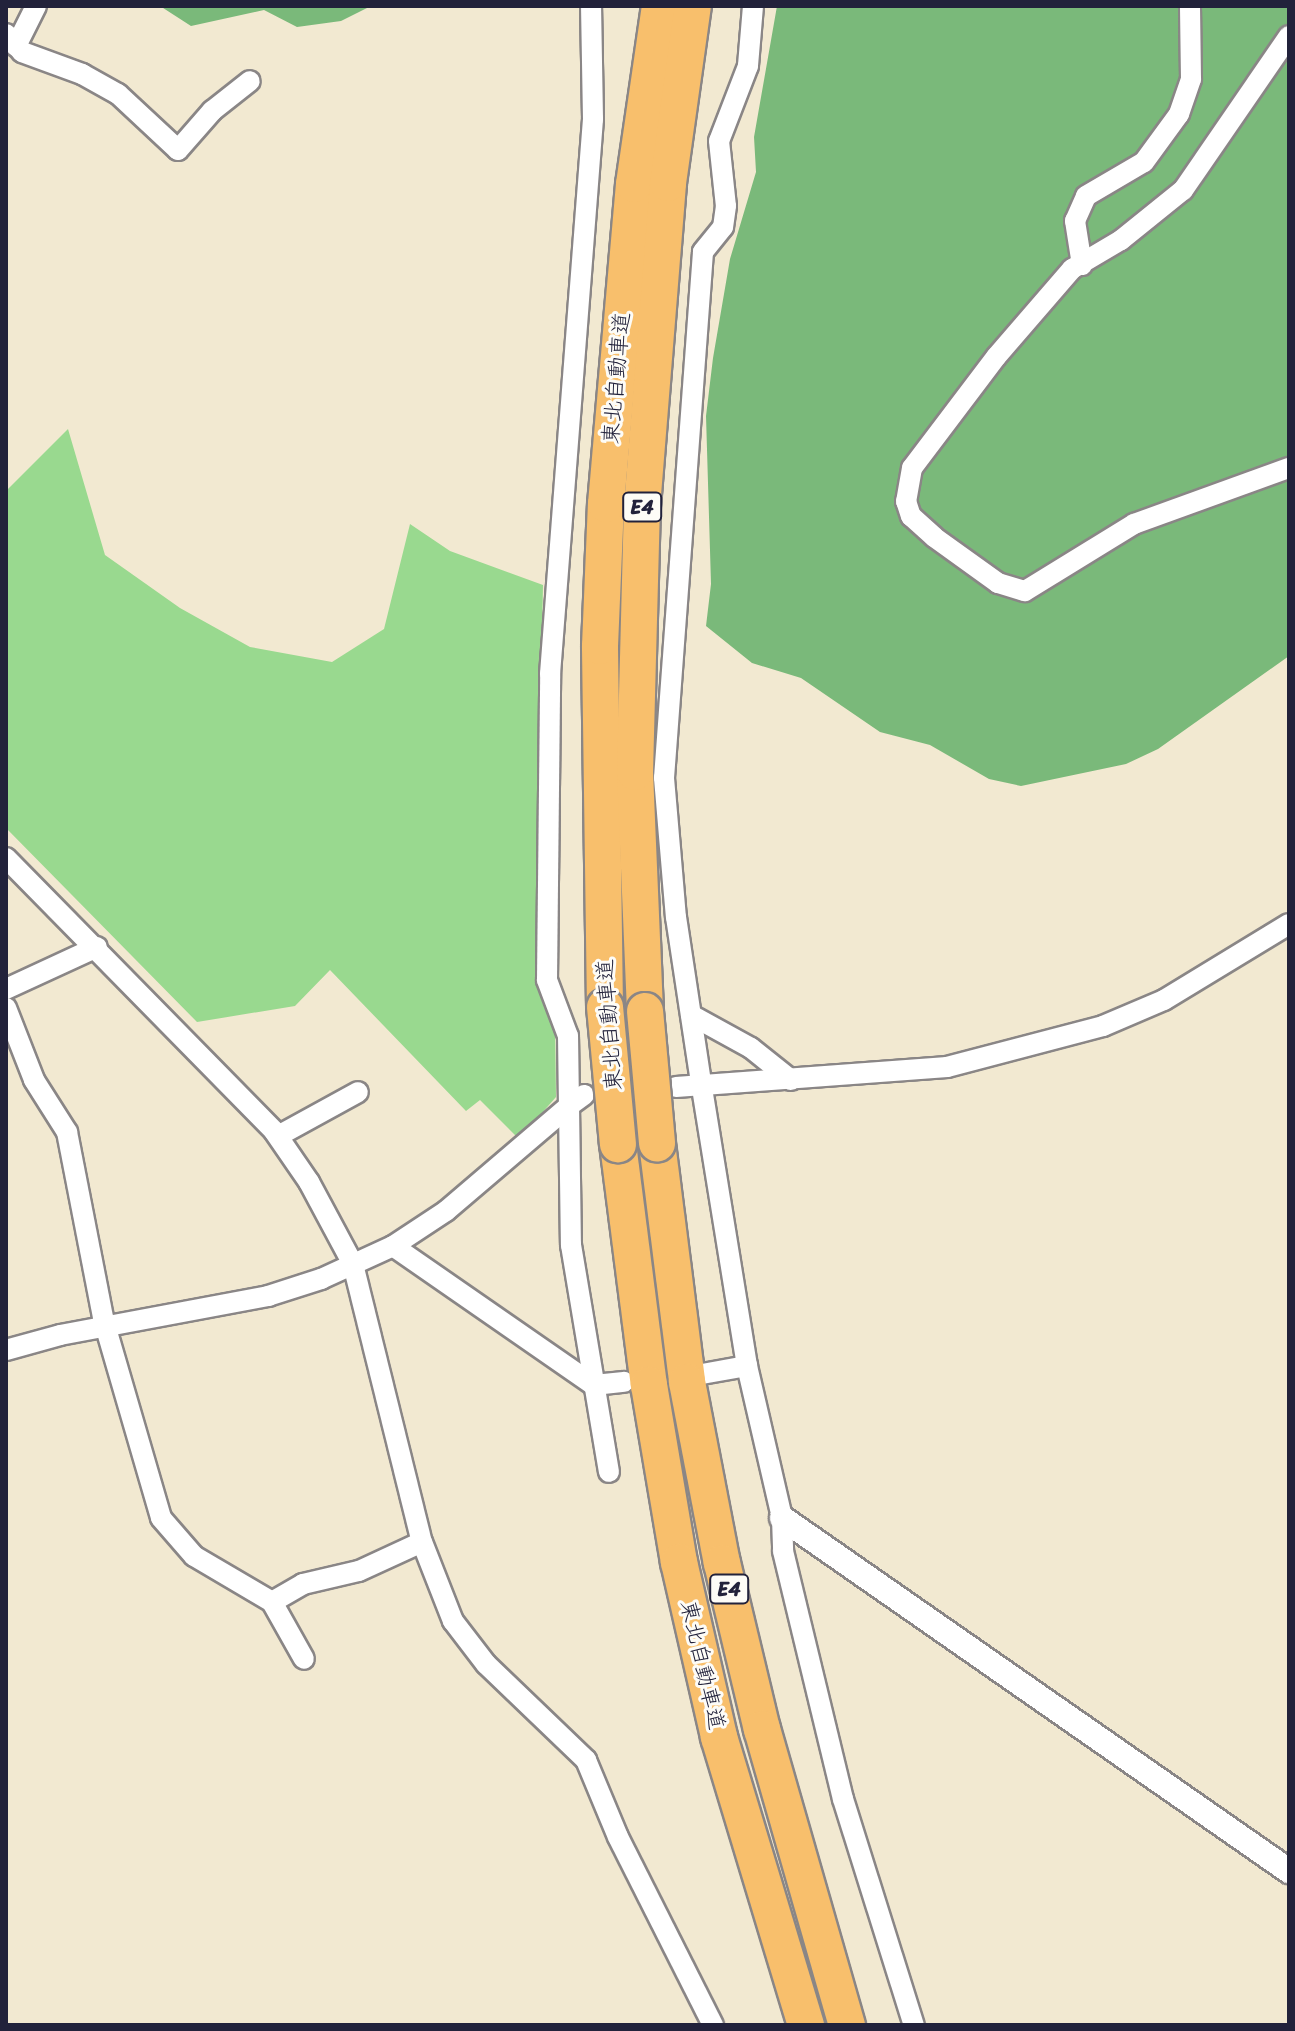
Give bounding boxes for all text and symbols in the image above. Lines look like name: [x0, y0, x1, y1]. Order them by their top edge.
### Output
street label: 東北自動車道: [597, 311, 635, 445]
road number: E4: [622, 491, 662, 523]
street label: 東北自動車道: [591, 958, 627, 1092]
road number: E4: [709, 1573, 749, 1605]
street label: 東北自動車道: [675, 1598, 731, 1732]

